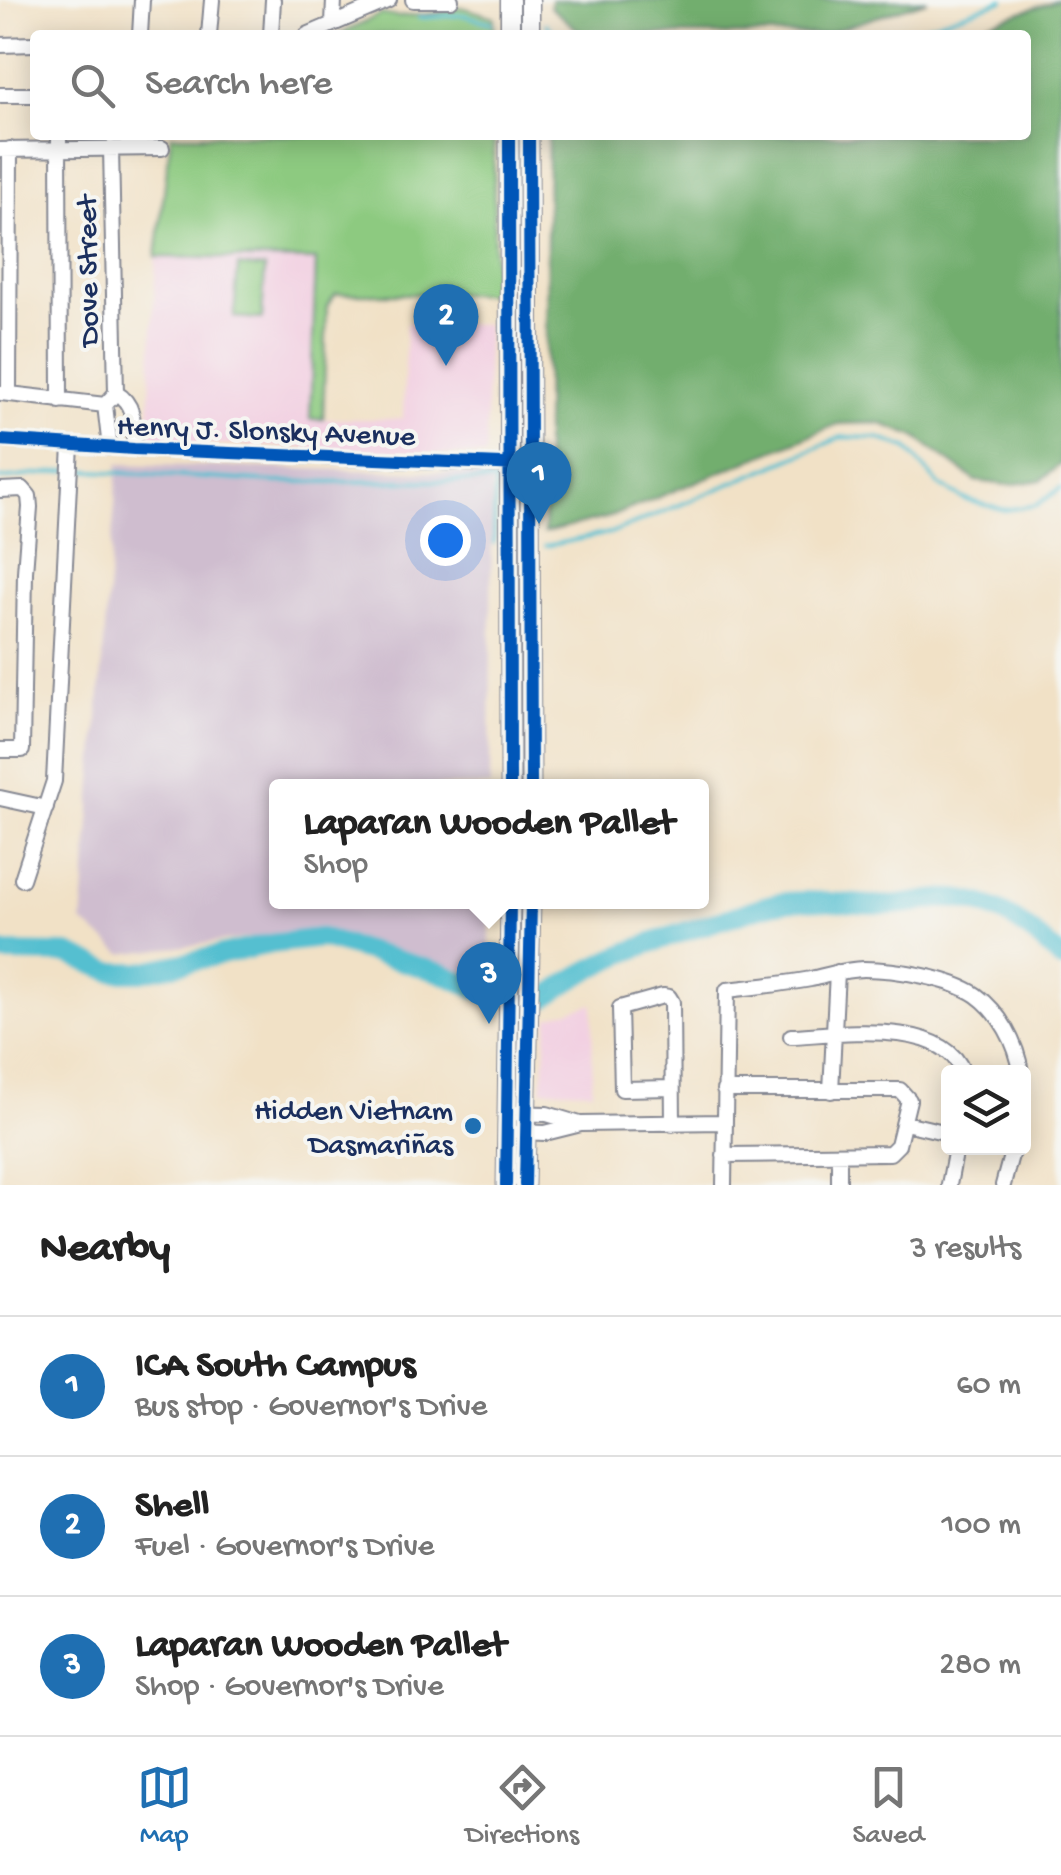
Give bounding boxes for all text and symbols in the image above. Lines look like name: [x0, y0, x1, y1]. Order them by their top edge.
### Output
search box: [30, 30, 1031, 140]
icon: search: [65, 58, 120, 113]
text: Search here: [145, 63, 332, 107]
street label: Dove Street: [72, 192, 109, 349]
pin: 2: [414, 284, 478, 366]
street label: Henry J. Slonsky Avenue: [116, 411, 416, 456]
pin: 1: [506, 442, 572, 524]
your location: [420, 515, 471, 566]
popup: [269, 779, 709, 909]
text: Laparan Wooden Pallet: [303, 803, 675, 847]
text: Shop: [303, 847, 368, 885]
pin: 3: [456, 942, 522, 1024]
map controls: [941, 1065, 1031, 1155]
button: layers: [941, 1065, 1031, 1155]
place label: Hidden Vietnam Dasmariñas: [254, 1096, 454, 1165]
marker: Hidden Vietnam Dasmariñas: [462, 1115, 484, 1137]
text: Nearby: [40, 1226, 170, 1275]
text: 3 results: [910, 1231, 1021, 1269]
text: ICA South Campus: [135, 1345, 415, 1389]
text: 1: [66, 1367, 79, 1405]
text: 60 m: [956, 1367, 1021, 1405]
text: Bus stop · Governor's Drive: [135, 1389, 487, 1427]
text: Shell: [135, 1485, 209, 1529]
text: 2: [65, 1507, 80, 1545]
text: 100 m: [941, 1507, 1021, 1545]
text: Fuel · Governor's Drive: [135, 1529, 434, 1567]
text: Laparan Wooden Pallet: [135, 1625, 506, 1669]
text: 3: [64, 1647, 81, 1685]
text: 280 m: [939, 1647, 1021, 1685]
text: Shop · Governor's Drive: [135, 1669, 444, 1707]
tab: Map: [137, 1760, 192, 1853]
tab: Directions: [465, 1760, 579, 1853]
tab: Saved: [852, 1760, 924, 1853]

